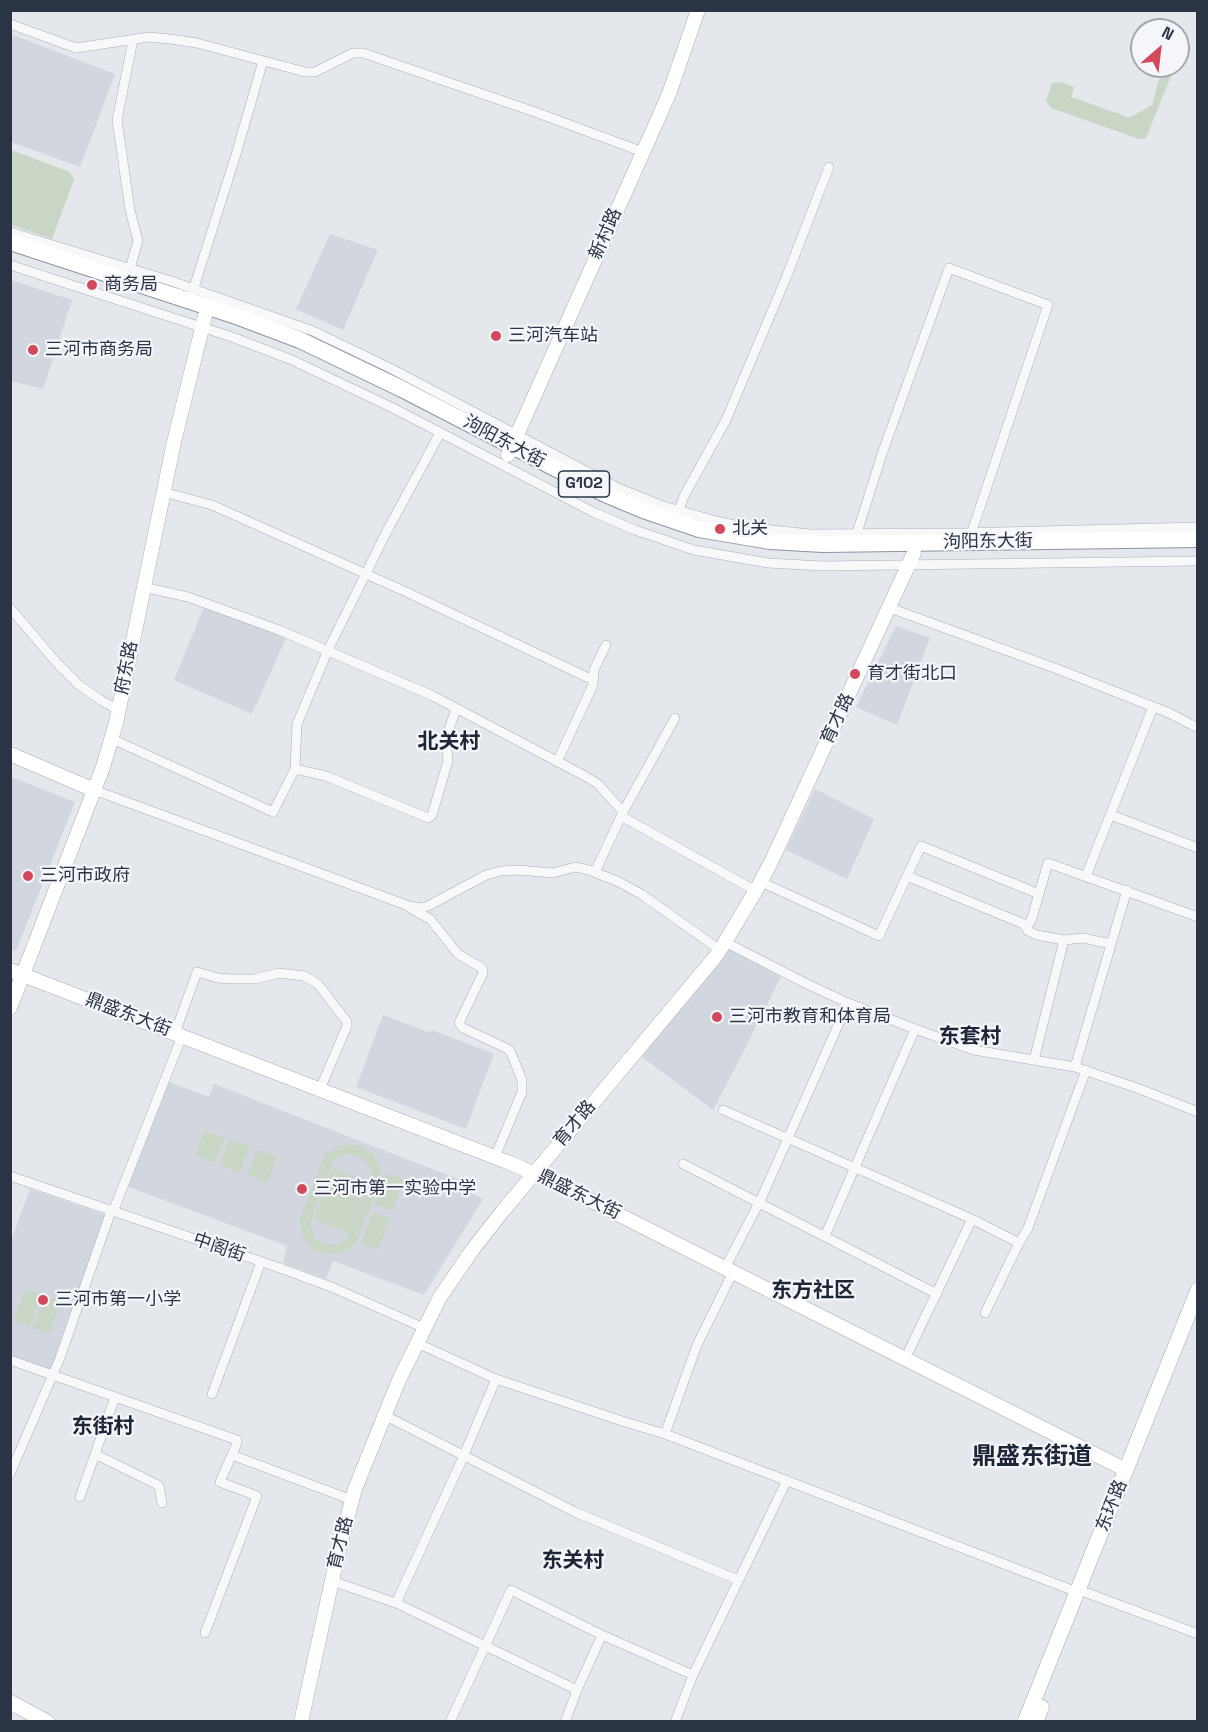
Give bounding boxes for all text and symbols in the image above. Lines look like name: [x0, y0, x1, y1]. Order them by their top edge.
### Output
north arrow: [1130, 18, 1190, 78]
text: N: [1158, 22, 1177, 45]
street label: 新村路: [585, 205, 627, 263]
place label: 商务局: [104, 274, 158, 296]
marker: 商务局: [85, 278, 99, 292]
place label: 三河汽车站: [508, 325, 598, 347]
marker: 三河汽车站: [489, 329, 503, 343]
place label: 三河市商务局: [45, 339, 153, 361]
marker: 三河市商务局: [26, 343, 40, 357]
street label: 泃阳东大街: [459, 411, 549, 473]
road number: G102: [558, 471, 610, 497]
place label: 北关: [732, 518, 768, 540]
marker: 北关: [713, 522, 727, 536]
street label: 泃阳东大街: [943, 530, 1033, 554]
street label: 府东路: [111, 639, 143, 697]
place label: 育才街北口: [867, 663, 957, 685]
marker: 育才街北口: [848, 667, 862, 681]
street label: 育才路: [817, 690, 859, 748]
district label: 北关村: [418, 729, 480, 755]
place label: 三河市政府: [40, 865, 130, 887]
marker: 三河市政府: [21, 869, 35, 883]
street label: 鼎盛东大街: [82, 989, 174, 1041]
place label: 三河市教育和体育局: [729, 1006, 891, 1028]
marker: 三河市教育和体育局: [710, 1010, 724, 1024]
district label: 东套村: [939, 1024, 1001, 1050]
street label: 育才路: [549, 1096, 601, 1152]
street label: 鼎盛东大街: [534, 1166, 624, 1224]
place label: 三河市第一实验中学: [314, 1178, 476, 1200]
marker: 三河市第一实验中学: [295, 1182, 309, 1196]
street label: 中阁街: [190, 1229, 248, 1267]
district label: 东方社区: [771, 1278, 855, 1304]
place label: 三河市第一小学: [55, 1289, 181, 1311]
marker: 三河市第一小学: [36, 1293, 50, 1307]
district label: 东街村: [72, 1414, 134, 1440]
district label: 鼎盛东街道: [972, 1443, 1092, 1471]
street label: 东环路: [1092, 1477, 1132, 1535]
street label: 育才路: [324, 1514, 358, 1572]
district label: 东关村: [542, 1548, 604, 1574]

